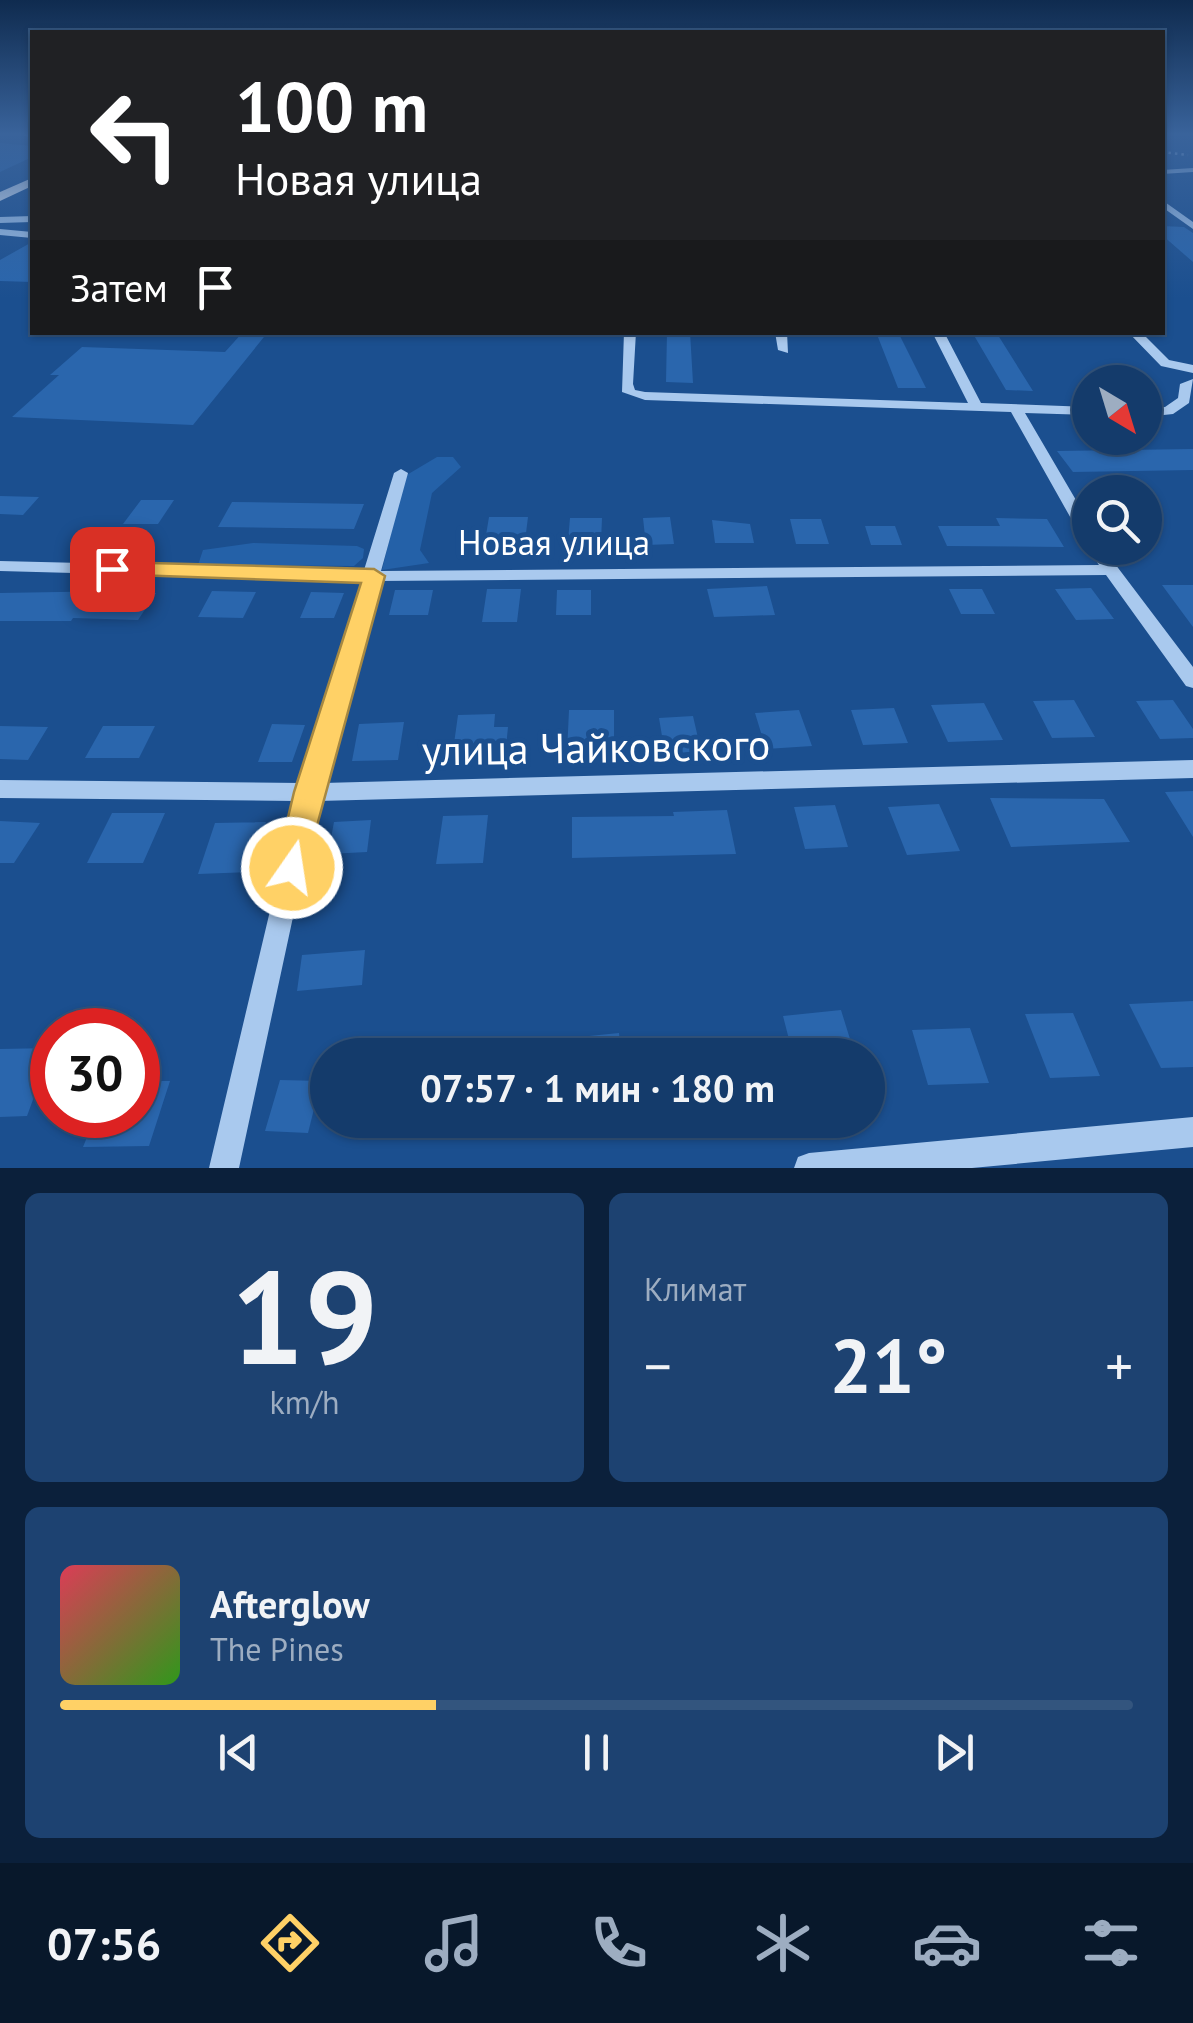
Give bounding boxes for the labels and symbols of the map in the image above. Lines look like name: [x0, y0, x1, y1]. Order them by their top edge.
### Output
north arrow: [1072, 365, 1162, 455]
street label: Новая улица: [458, 519, 650, 565]
pin: [70, 527, 155, 612]
street label: улица Чайковского: [421, 716, 771, 778]
position arrow: [240, 816, 344, 920]
speed limit sign: 30: [30, 1008, 160, 1138]

